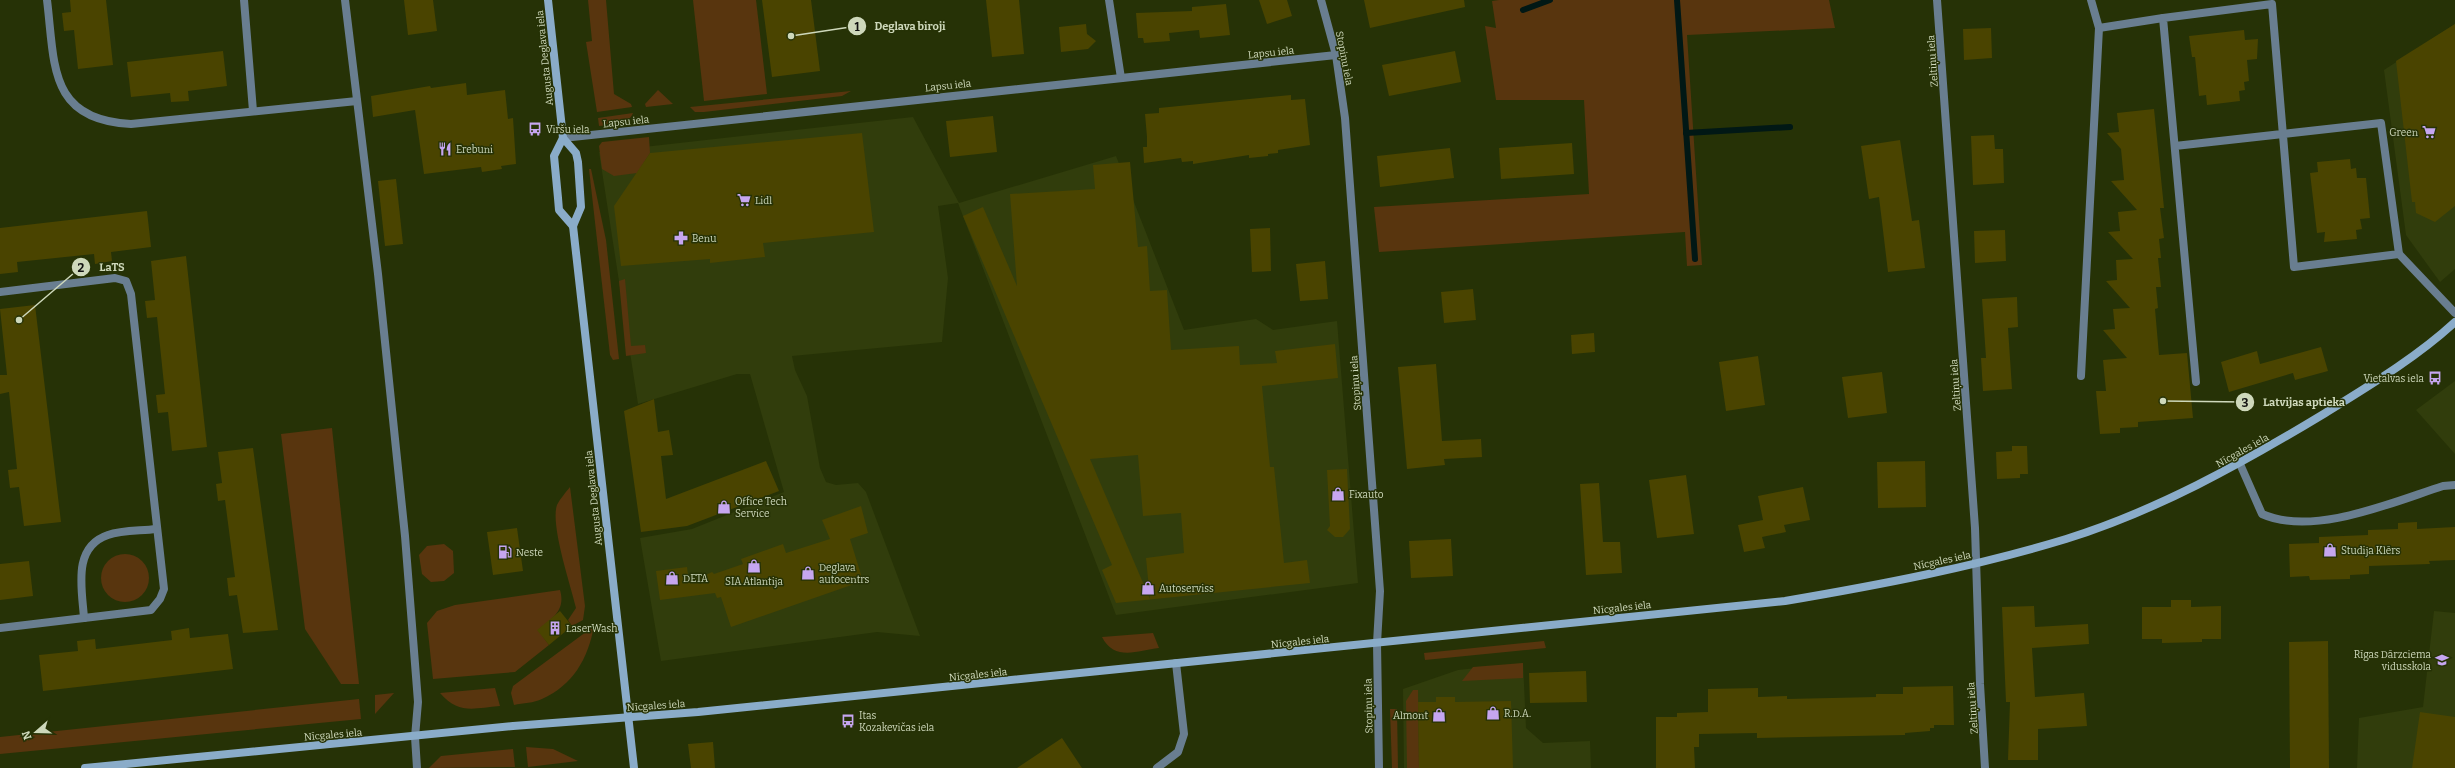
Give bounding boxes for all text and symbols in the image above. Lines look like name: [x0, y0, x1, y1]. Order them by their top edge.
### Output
street label: Augusta Deglava iela: [534, 9, 556, 106]
callout: Deglava biroji: [847, 15, 954, 38]
text: 1: [854, 20, 860, 34]
text: Deglava biroji: [874, 20, 946, 33]
street label: Stopiņu iela: [1332, 30, 1355, 87]
street label: Zeltiņu iela: [1925, 34, 1942, 87]
street label: Lapsu iela: [1247, 45, 1295, 61]
street label: Lapsu iela: [924, 78, 972, 94]
street label: Lapsu iela: [602, 114, 650, 130]
bus stop icon: Viršu iela: [527, 121, 543, 137]
place label: Viršu iela: [546, 124, 590, 136]
supermarket icon: Green: [2421, 124, 2437, 140]
place label: Green: [2389, 127, 2419, 139]
restaurant icon: Erebuni: [437, 141, 453, 157]
place label: Erebuni: [456, 144, 493, 156]
supermarket icon: Lidl: [736, 192, 752, 208]
place label: Lidl: [755, 195, 772, 207]
pharmacy icon: Benu: [673, 230, 689, 246]
place label: Benu: [692, 233, 716, 245]
callout: LaTS: [71, 256, 133, 279]
text: 2: [78, 261, 85, 275]
text: LaTS: [99, 261, 125, 274]
street label: Stopiņu iela: [1348, 354, 1365, 411]
street label: Zeltiņu iela: [1948, 358, 1965, 411]
bus stop icon: Vietalvas iela: [2427, 370, 2443, 386]
place label: Vietalvas iela: [2363, 373, 2425, 385]
callout: Latvijas aptieka: [2235, 391, 2353, 414]
text: 3: [2242, 396, 2249, 410]
text: Latvijas aptieka: [2263, 396, 2346, 409]
street label: Nīcgales iela: [2214, 431, 2271, 470]
street label: Augusta Deglava iela: [583, 449, 605, 546]
shop icon: Fixauto: [1330, 486, 1346, 502]
place label: Fixauto: [1349, 489, 1384, 501]
place label: Office Tech Service: [735, 496, 788, 520]
shop icon: Office Tech Service: [716, 499, 732, 515]
shop icon: Studija Klērs: [2322, 542, 2338, 558]
fuel station icon: Neste: [497, 544, 513, 560]
place label: Studija Klērs: [2341, 545, 2401, 557]
place label: Neste: [516, 547, 543, 559]
street label: Nīcgales iela: [1912, 549, 1973, 573]
shop icon: SIA Atlantija: [746, 558, 762, 574]
place label: Deglava autocentrs: [819, 562, 870, 586]
shop icon: Deglava autocentrs: [800, 565, 816, 581]
shop icon: DETA: [664, 570, 680, 586]
place label: DETA: [683, 573, 709, 585]
place label: SIA Atlantija: [725, 576, 783, 588]
shop icon: Autoserviss: [1140, 580, 1156, 596]
place label: Autoserviss: [1159, 583, 1214, 595]
street label: Nīcgales iela: [1592, 599, 1652, 617]
building icon: LaserWash: [547, 620, 563, 636]
place label: LaserWash: [566, 623, 618, 635]
street label: Nīcgales iela: [1270, 633, 1330, 651]
place label: Rīgas Dārzciema vidusskola: [2354, 649, 2432, 673]
school or university icon: Rīgas Dārzciema vidusskola: [2434, 652, 2450, 668]
street label: Nīcgales iela: [948, 666, 1008, 684]
street label: Stopiņu iela: [1363, 678, 1376, 734]
street label: Zeltiņu iela: [1965, 681, 1982, 734]
street label: Nīcgales iela: [626, 698, 686, 714]
shop icon: R.D.A.: [1485, 705, 1501, 721]
shop icon: Almont: [1431, 707, 1447, 723]
place label: R.D.A.: [1504, 708, 1531, 720]
place label: Itas Kozakevičas iela: [859, 710, 935, 734]
place label: Almont: [1393, 710, 1428, 722]
north arrow: [16, 712, 56, 752]
bus stop icon: Itas Kozakevičas iela: [840, 713, 856, 729]
street label: Nīcgales iela: [303, 726, 363, 744]
text: N: [19, 729, 35, 741]

